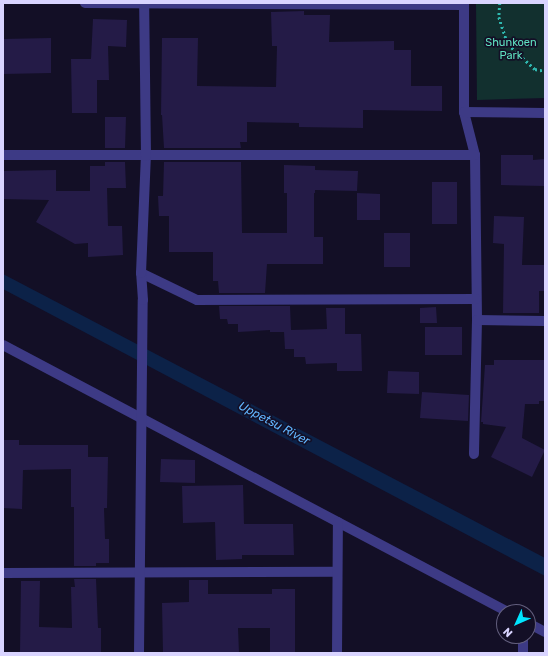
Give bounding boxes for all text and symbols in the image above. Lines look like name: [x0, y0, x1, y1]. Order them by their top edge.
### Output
park label: Shunkoen Park: [485, 37, 537, 63]
water label: Uppetsu River: [236, 399, 312, 449]
north arrow: [496, 604, 536, 644]
text: N: [500, 625, 515, 640]

